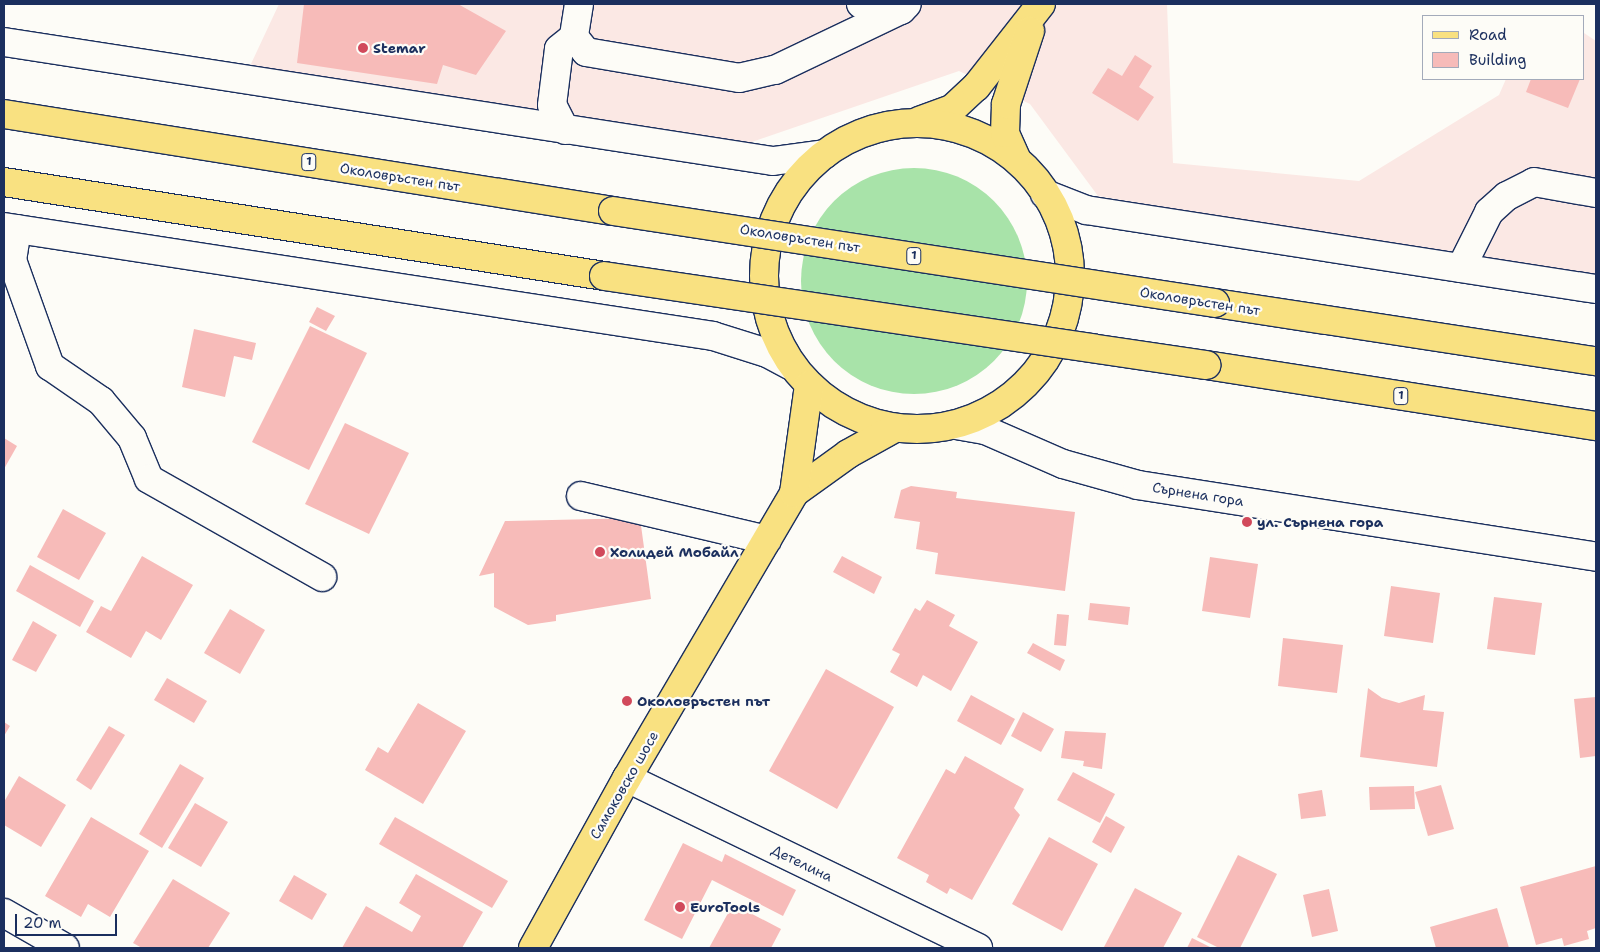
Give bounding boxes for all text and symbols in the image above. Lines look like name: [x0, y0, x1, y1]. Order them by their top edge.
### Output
legend: [1422, 15, 1585, 80]
text: Road: [1469, 25, 1507, 45]
place label: Stemar: [373, 40, 426, 56]
marker: Stemar: [357, 42, 369, 54]
text: Building: [1469, 50, 1526, 70]
road number: 1: [300, 152, 318, 172]
street label: Околовръстен път: [339, 159, 461, 195]
street label: Околовръстен път: [739, 220, 861, 256]
road number: 1: [905, 247, 923, 266]
street label: Околовръстен път: [1139, 283, 1261, 319]
road number: 1: [1392, 386, 1410, 406]
street label: Сърнена гора: [1151, 478, 1245, 510]
place label: ул. Сърнена гора: [1257, 514, 1383, 530]
marker: ул. Сърнена гора: [1241, 516, 1253, 528]
place label: Холидей Мобайл: [610, 544, 739, 560]
marker: Холидей Мобайл: [594, 546, 606, 558]
place label: Околовръстен път: [637, 693, 770, 709]
marker: Околовръстен път: [621, 695, 633, 707]
street label: Самоковско шосе: [586, 728, 662, 842]
street label: Детелина: [769, 841, 835, 885]
place label: EuroTools: [690, 899, 760, 915]
marker: EuroTools: [674, 901, 686, 913]
scale bar: [18, 904, 120, 936]
text: 20 m: [23, 913, 62, 933]

